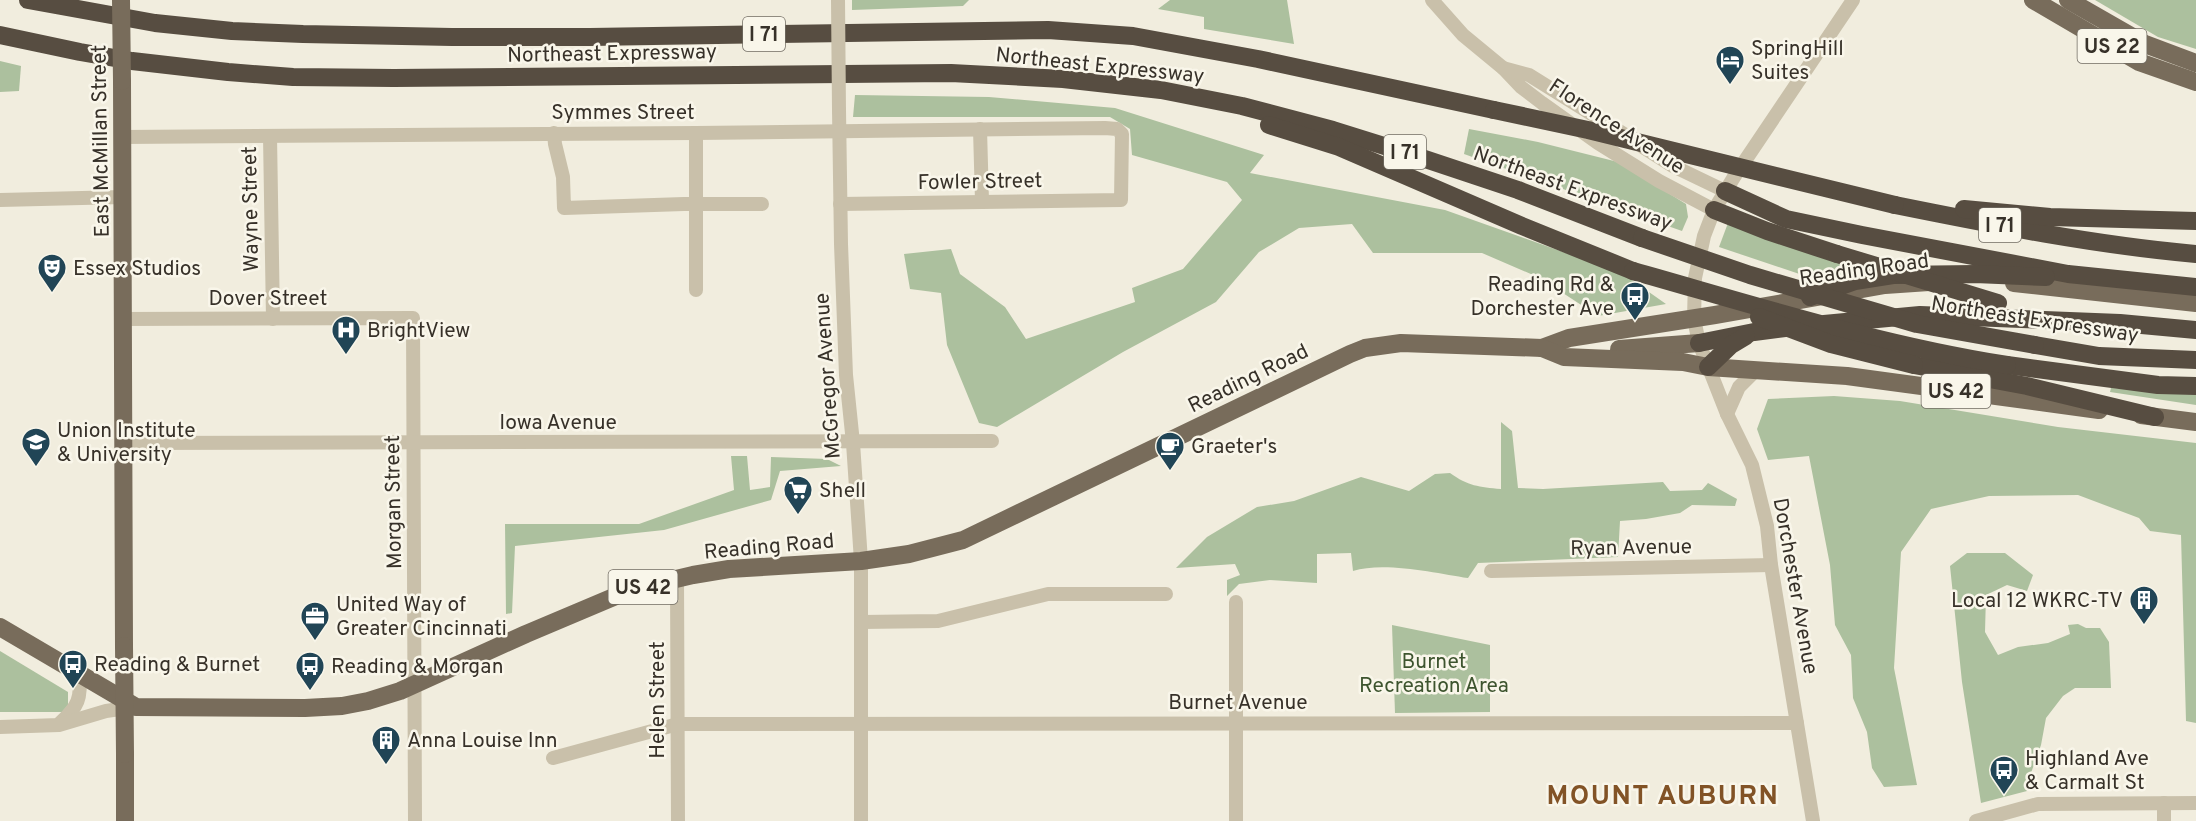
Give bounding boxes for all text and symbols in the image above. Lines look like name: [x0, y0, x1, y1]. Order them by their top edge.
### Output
road number: I 71: [743, 17, 785, 51]
road number: US 22: [2078, 29, 2146, 63]
place label: SpringHill Suites: [1751, 36, 1844, 87]
street label: Northeast Expressway: [507, 39, 717, 70]
street label: Northeast Expressway: [994, 42, 1206, 91]
street label: East McMillan Street: [86, 44, 117, 237]
hotel icon: SpringHill Suites: [1714, 44, 1746, 86]
street label: Florence Avenue: [1543, 73, 1689, 181]
street label: Symmes Street: [551, 100, 695, 127]
road number: I 71: [1384, 135, 1426, 169]
street label: Northeast Expressway: [1469, 141, 1676, 238]
street label: Wayne Street: [237, 146, 266, 272]
street label: Fowler Street: [918, 168, 1043, 197]
road number: I 71: [1979, 208, 2021, 242]
street label: Reading Road: [1798, 248, 1931, 293]
theatre icon: Essex Studios: [36, 252, 68, 294]
place label: Essex Studios: [73, 256, 201, 283]
place label: Reading Rd & Dorchester Ave: [1471, 272, 1614, 323]
bus stop icon: Reading Rd & Dorchester Ave: [1619, 280, 1651, 322]
street label: Dover Street: [209, 286, 327, 313]
street label: Northeast Expressway: [1929, 291, 2141, 350]
street label: McGregor Avenue: [809, 292, 848, 460]
hospital icon: BrightView: [330, 314, 362, 356]
place label: BrightView: [367, 318, 470, 345]
street label: Reading Road: [1184, 339, 1313, 420]
road number: US 42: [1922, 374, 1990, 408]
street label: Iowa Avenue: [499, 410, 617, 437]
place label: Union Institute & University: [57, 418, 196, 469]
school or university icon: Union Institute & University: [20, 426, 52, 468]
cafe icon: Graeter's: [1154, 430, 1186, 472]
place label: Graeter's: [1191, 434, 1277, 461]
street label: Morgan Street: [380, 435, 409, 569]
supermarket icon: Shell: [782, 474, 814, 516]
place label: Shell: [819, 478, 866, 505]
street label: Dorchester Avenue: [1766, 496, 1823, 676]
street label: Reading Road: [703, 528, 835, 567]
street label: Ryan Avenue: [1570, 534, 1692, 563]
road number: US 42: [608, 570, 678, 604]
building icon: Local 12 WKRC-TV: [2128, 584, 2160, 626]
place label: Local 12 WKRC-TV: [1951, 588, 2123, 615]
place label: United Way of Greater Cincinnati: [336, 592, 507, 643]
office icon: United Way of Greater Cincinnati: [299, 600, 331, 642]
street label: Helen Street: [645, 641, 672, 759]
bus stop icon: Reading & Burnet: [57, 648, 89, 690]
park label: Burnet Recreation Area: [1359, 649, 1509, 700]
bus stop icon: Reading & Morgan: [294, 650, 326, 692]
place label: Reading & Burnet: [94, 652, 260, 679]
place label: Reading & Morgan: [331, 654, 503, 681]
street label: Burnet Avenue: [1168, 690, 1308, 717]
building icon: Anna Louise Inn: [370, 724, 402, 766]
place label: Anna Louise Inn: [407, 728, 558, 755]
place label: Highland Ave & Carmalt St: [2025, 746, 2149, 797]
bus stop icon: Highland Ave & Carmalt St: [1988, 754, 2020, 796]
district label: MOUNT AUBURN: [1547, 780, 1779, 814]

